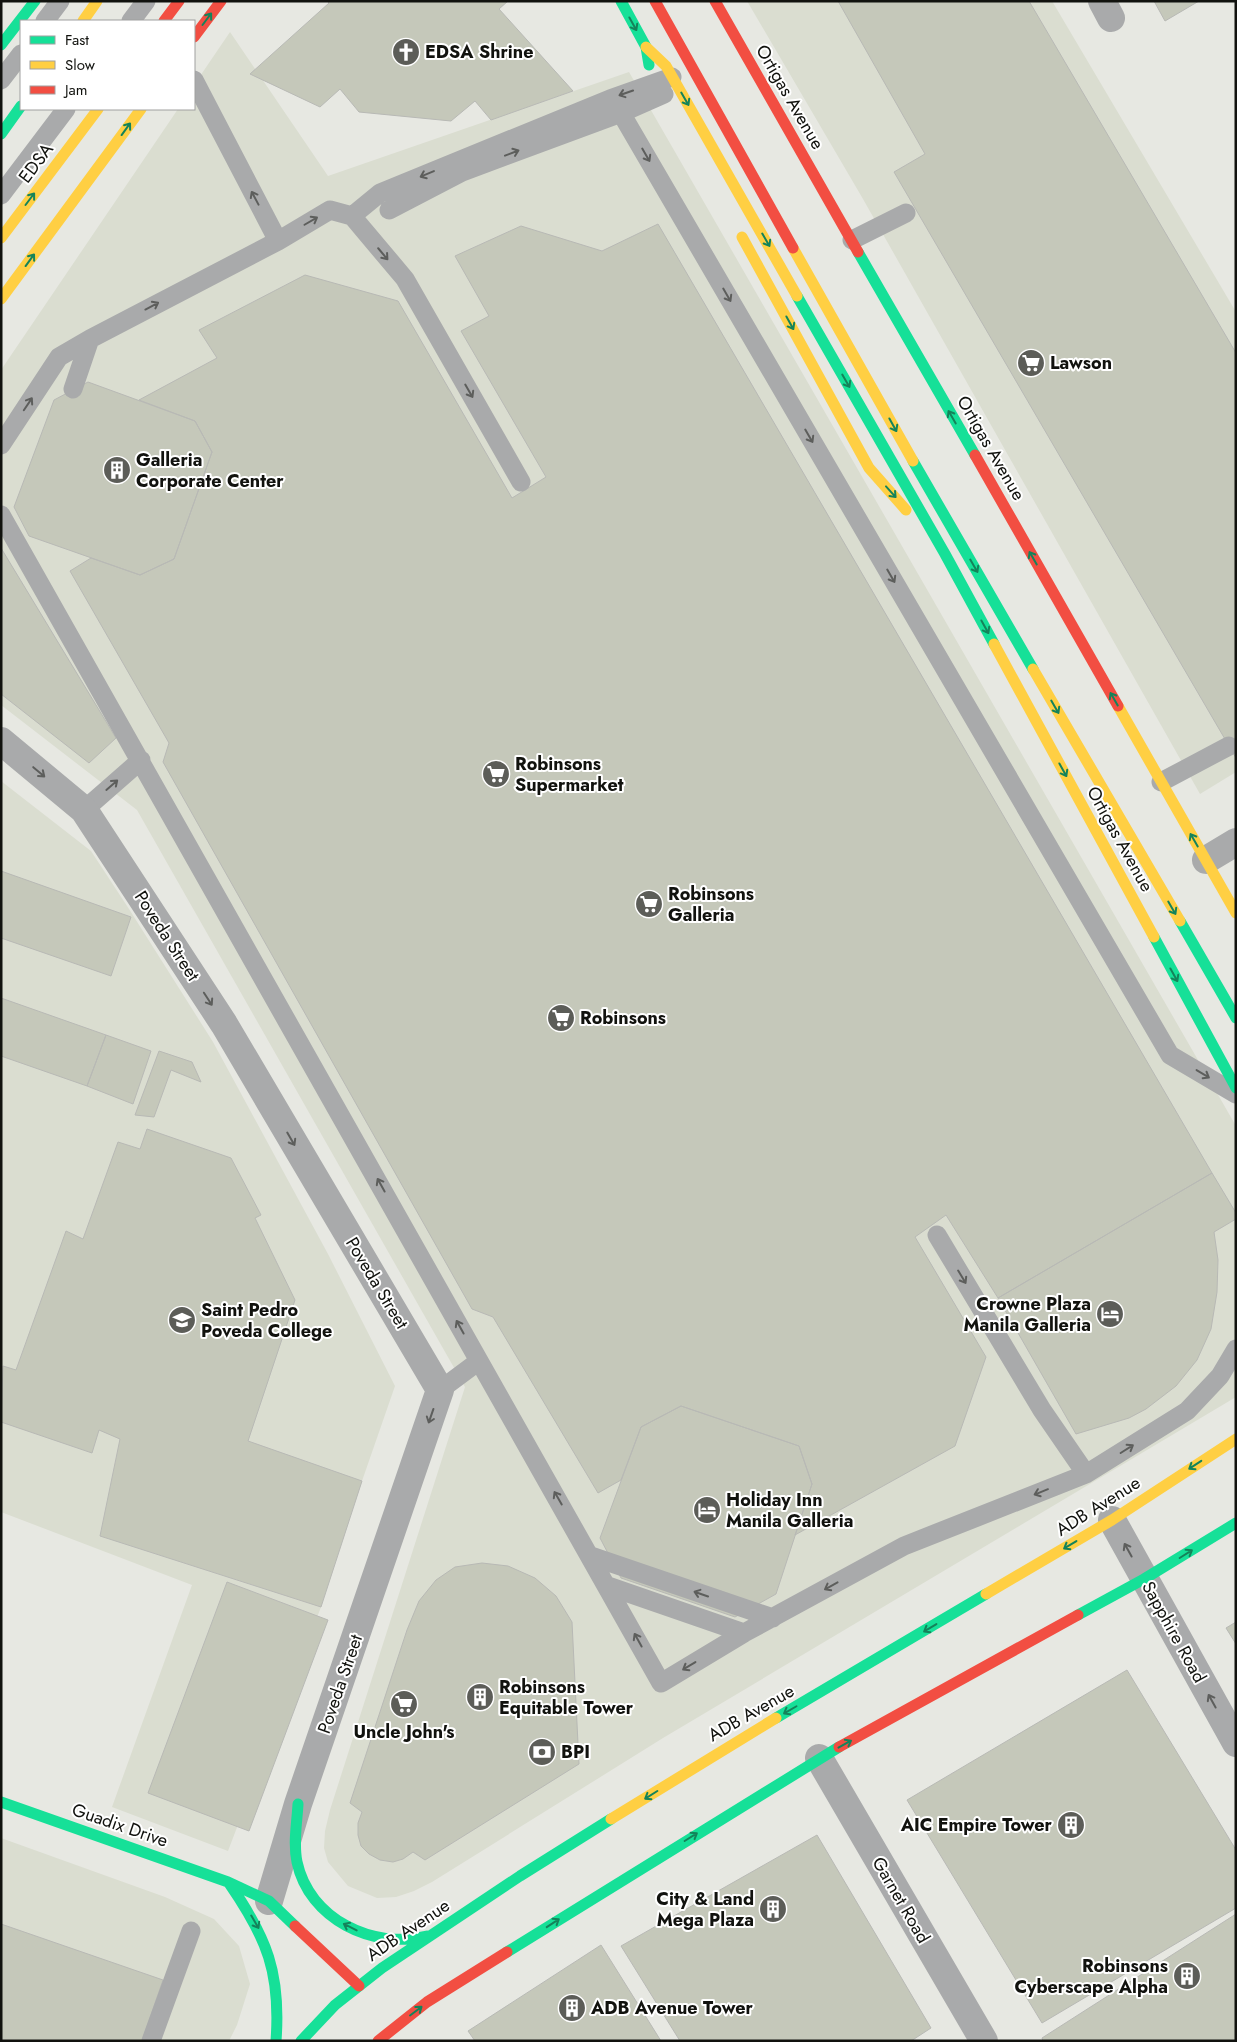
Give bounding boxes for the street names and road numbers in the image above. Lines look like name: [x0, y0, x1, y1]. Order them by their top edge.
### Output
street label: Ortigas Avenue: [749, 40, 831, 154]
street label: EDSA: [12, 138, 60, 188]
street label: Ortigas Avenue: [950, 391, 1032, 505]
street label: Ortigas Avenue: [1080, 782, 1160, 896]
street label: Poveda Street: [128, 886, 206, 987]
street label: Poveda Street: [339, 1232, 415, 1334]
street label: ADB Avenue: [1051, 1470, 1145, 1542]
street label: Sapphire Road: [1135, 1576, 1213, 1688]
street label: Poveda Street: [311, 1630, 369, 1737]
street label: ADB Avenue: [703, 1678, 799, 1748]
street label: Guadix Drive: [68, 1796, 172, 1854]
street label: Garnet Road: [866, 1852, 936, 1948]
street label: ADB Avenue: [361, 1892, 455, 1968]

